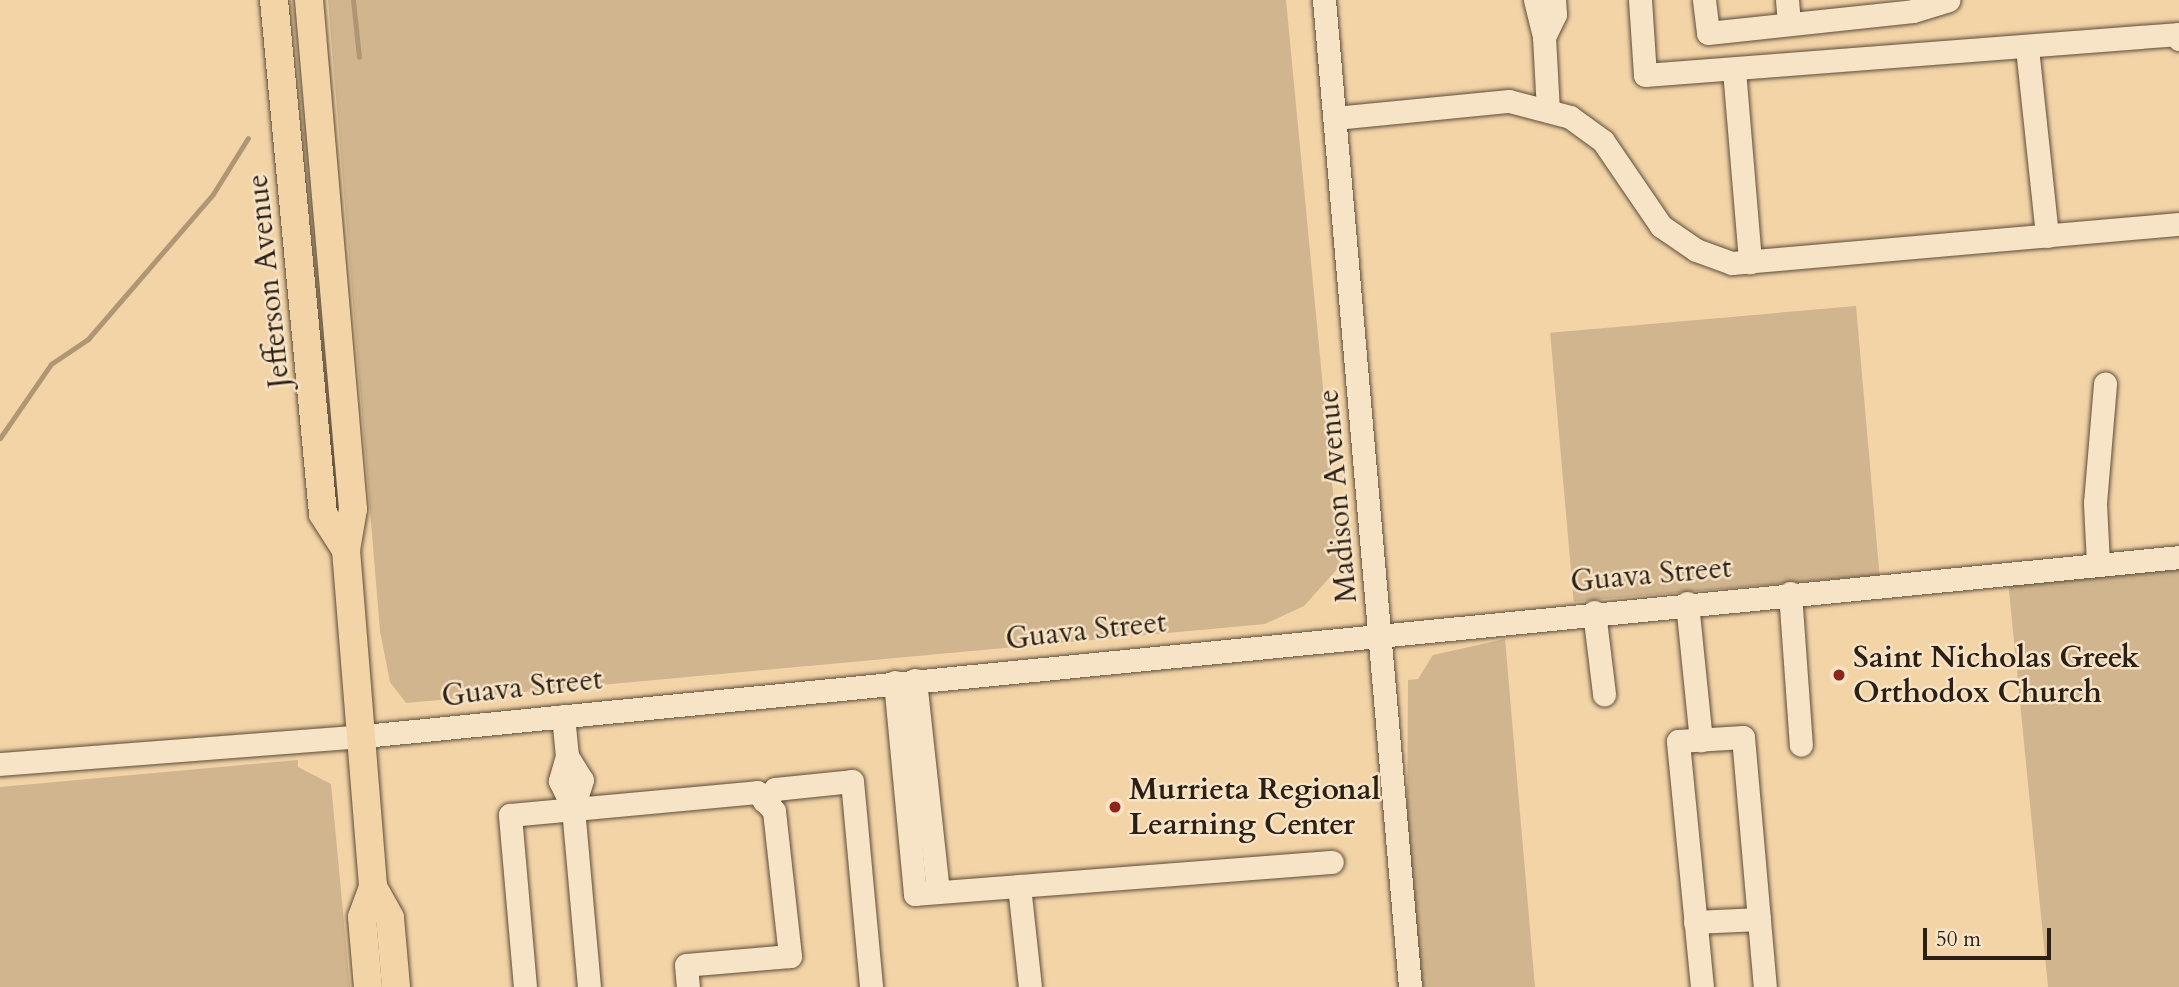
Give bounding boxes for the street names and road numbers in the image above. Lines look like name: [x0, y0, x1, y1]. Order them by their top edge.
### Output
street label: Jefferson Avenue: [240, 172, 298, 390]
street label: Madison Avenue: [1311, 388, 1365, 604]
street label: Guava Street: [1569, 550, 1733, 600]
street label: Guava Street: [1004, 605, 1168, 657]
street label: Guava Street: [440, 662, 604, 714]

